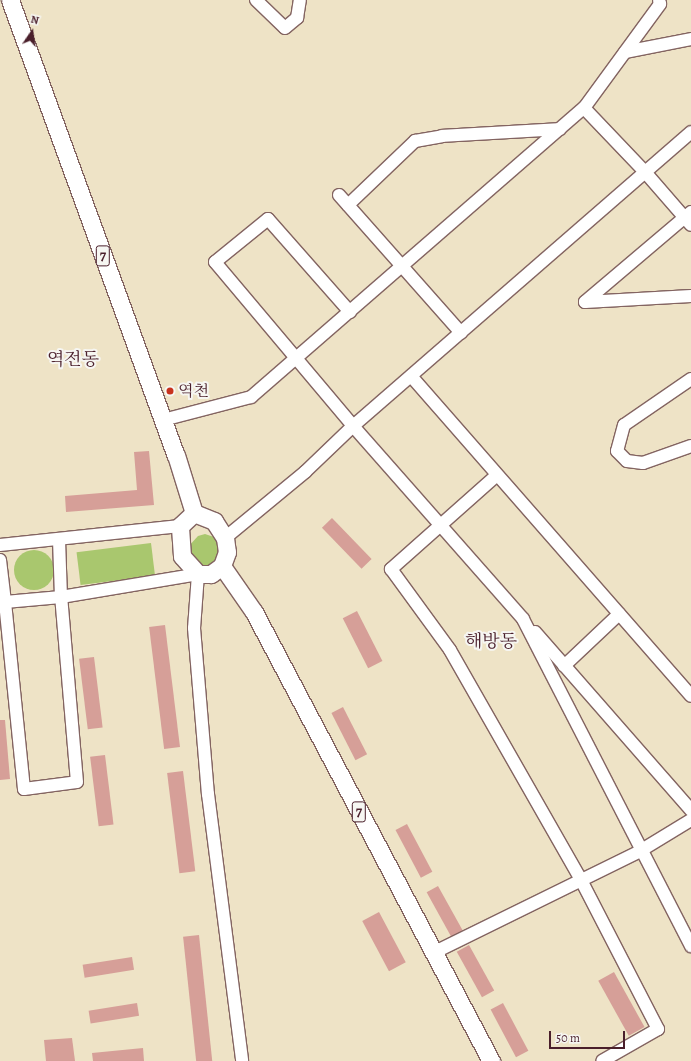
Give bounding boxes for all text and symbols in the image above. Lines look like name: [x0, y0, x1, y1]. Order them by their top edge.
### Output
north arrow: [12, 12, 52, 52]
text: N: [29, 12, 40, 28]
road number: 7: [95, 243, 111, 269]
district label: 역전동: [47, 348, 99, 370]
place label: 역천: [178, 381, 209, 401]
marker: 역천: [165, 386, 175, 396]
district label: 해방동: [465, 630, 517, 652]
road number: 7: [351, 799, 367, 825]
scale bar: [551, 1023, 627, 1049]
text: 50 m: [556, 1030, 580, 1046]

